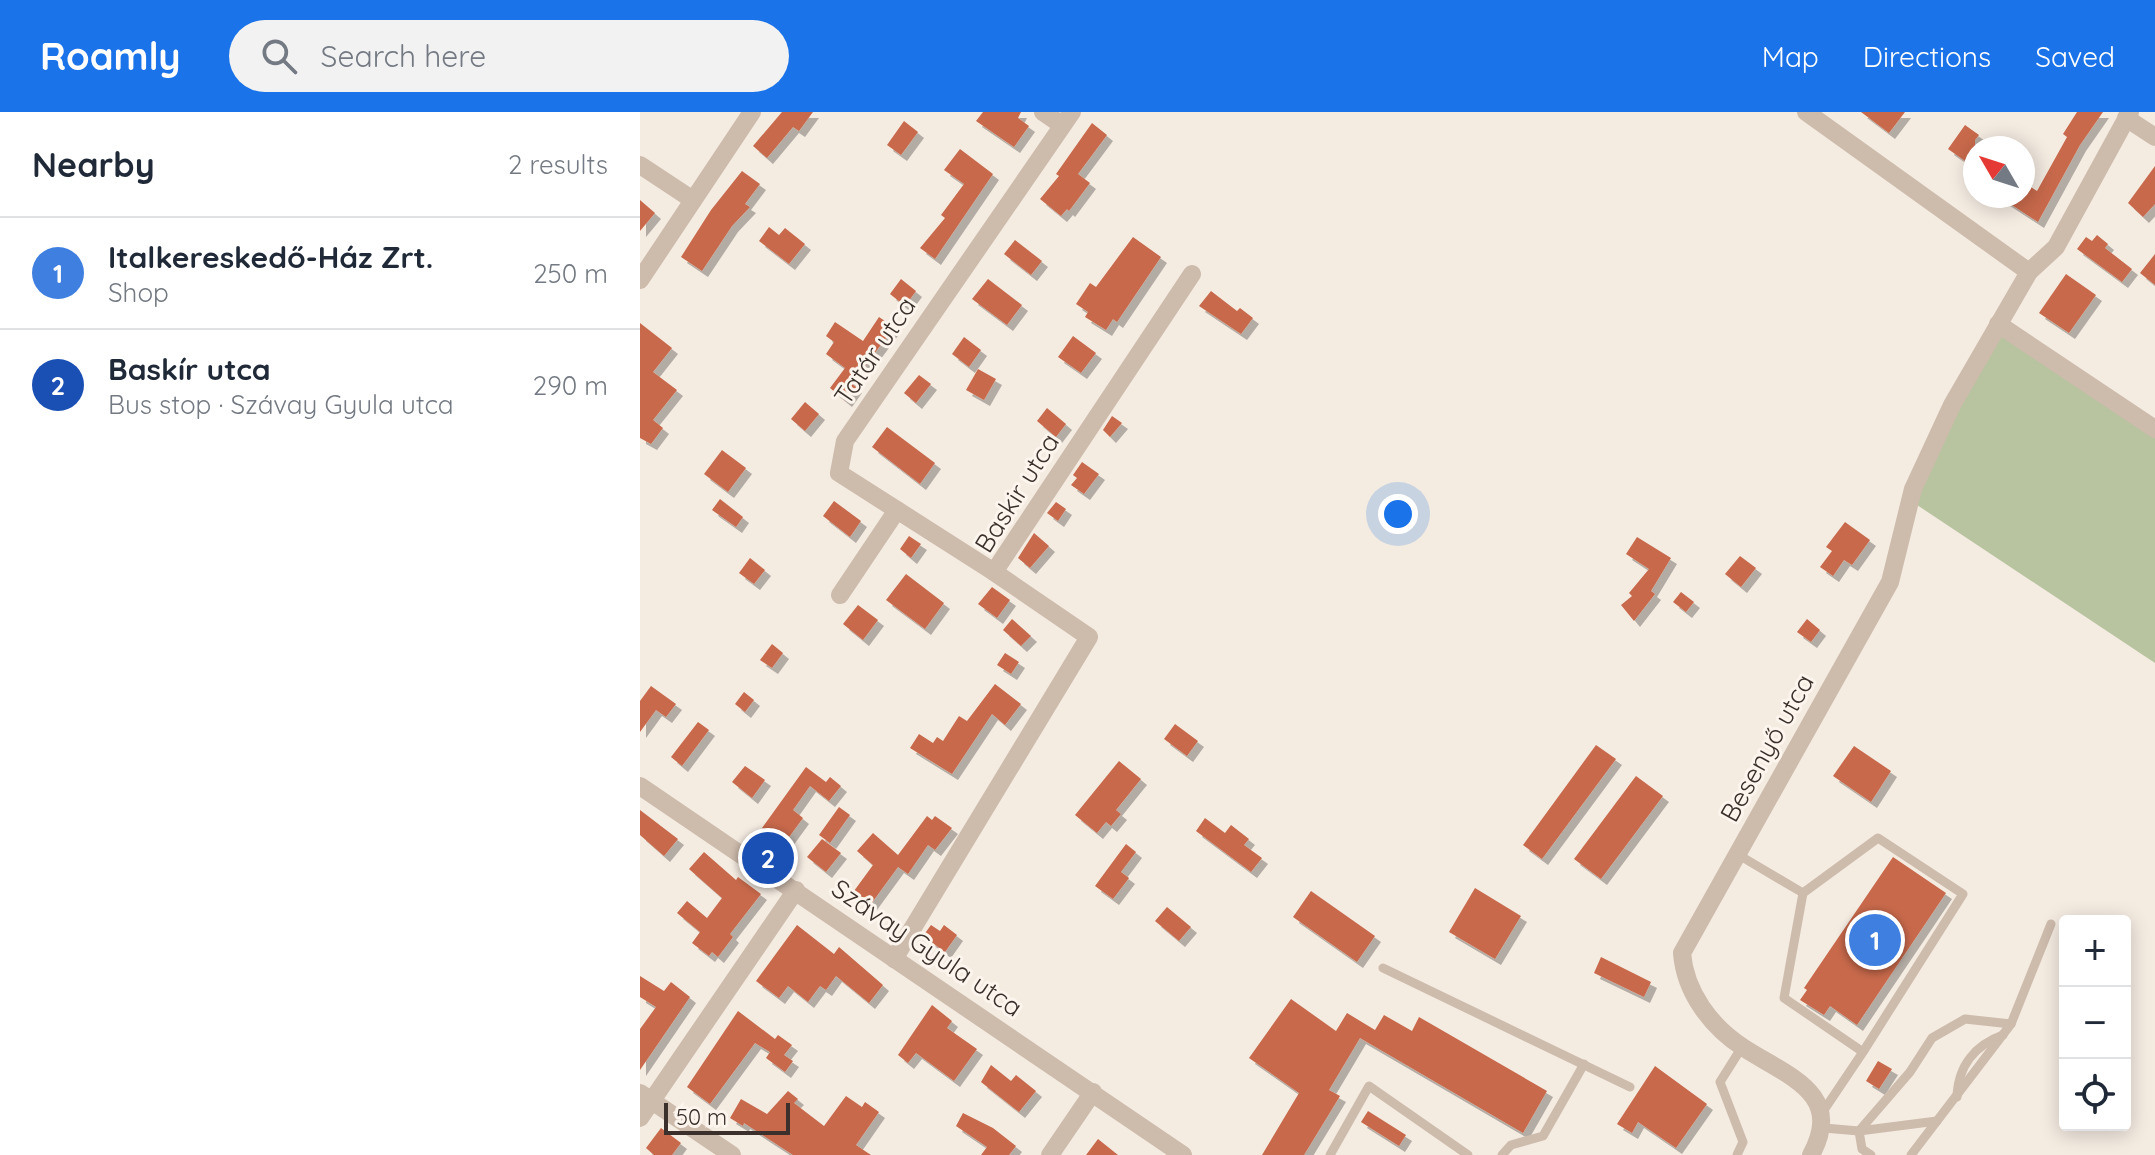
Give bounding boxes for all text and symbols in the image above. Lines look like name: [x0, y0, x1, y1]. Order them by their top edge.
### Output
search box: [229, 20, 789, 92]
text: Roamly: [40, 32, 181, 80]
icon: search: [257, 34, 301, 78]
text: Search here: [321, 37, 486, 75]
text: Map: [1762, 39, 1819, 74]
text: Directions: [1863, 39, 1991, 74]
text: Saved: [2035, 39, 2115, 74]
north arrow: [1963, 136, 2035, 208]
text: Nearby: [32, 143, 155, 186]
text: 2 results: [508, 148, 608, 181]
text: Italkereskedő-Ház Zrt.: [108, 238, 433, 276]
text: 1: [53, 257, 63, 290]
text: 250 m: [533, 257, 608, 290]
text: Shop: [108, 276, 169, 309]
street label: Tatár utca: [826, 290, 923, 411]
text: Baskír utca: [108, 350, 271, 388]
text: 2: [51, 369, 65, 402]
text: 290 m: [533, 369, 608, 402]
text: Bus stop · Szávay Gyula utca: [108, 388, 454, 421]
street label: Baskir utca: [967, 427, 1066, 558]
your location: [1378, 494, 1418, 534]
street label: Besenyő utca: [1712, 668, 1821, 827]
pin: 2: [742, 828, 794, 888]
street label: Szávay Gyula utca: [826, 872, 1029, 1024]
pin: 1: [1849, 910, 1901, 970]
map controls: [2059, 915, 2131, 1131]
button: +: [2059, 915, 2131, 987]
button: −: [2059, 987, 2131, 1059]
button: locate: [2059, 1059, 2131, 1131]
scale bar: [664, 1099, 790, 1135]
text: 50 m: [676, 1103, 727, 1131]

